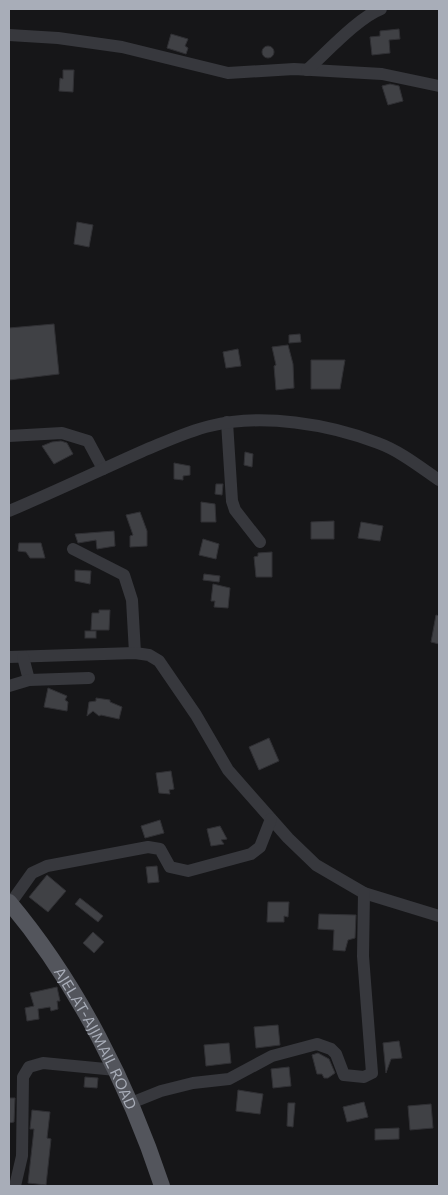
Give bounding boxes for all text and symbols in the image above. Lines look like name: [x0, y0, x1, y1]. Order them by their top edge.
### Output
street label: AJELAT-AJJMAIL ROAD: [51, 963, 141, 1112]

